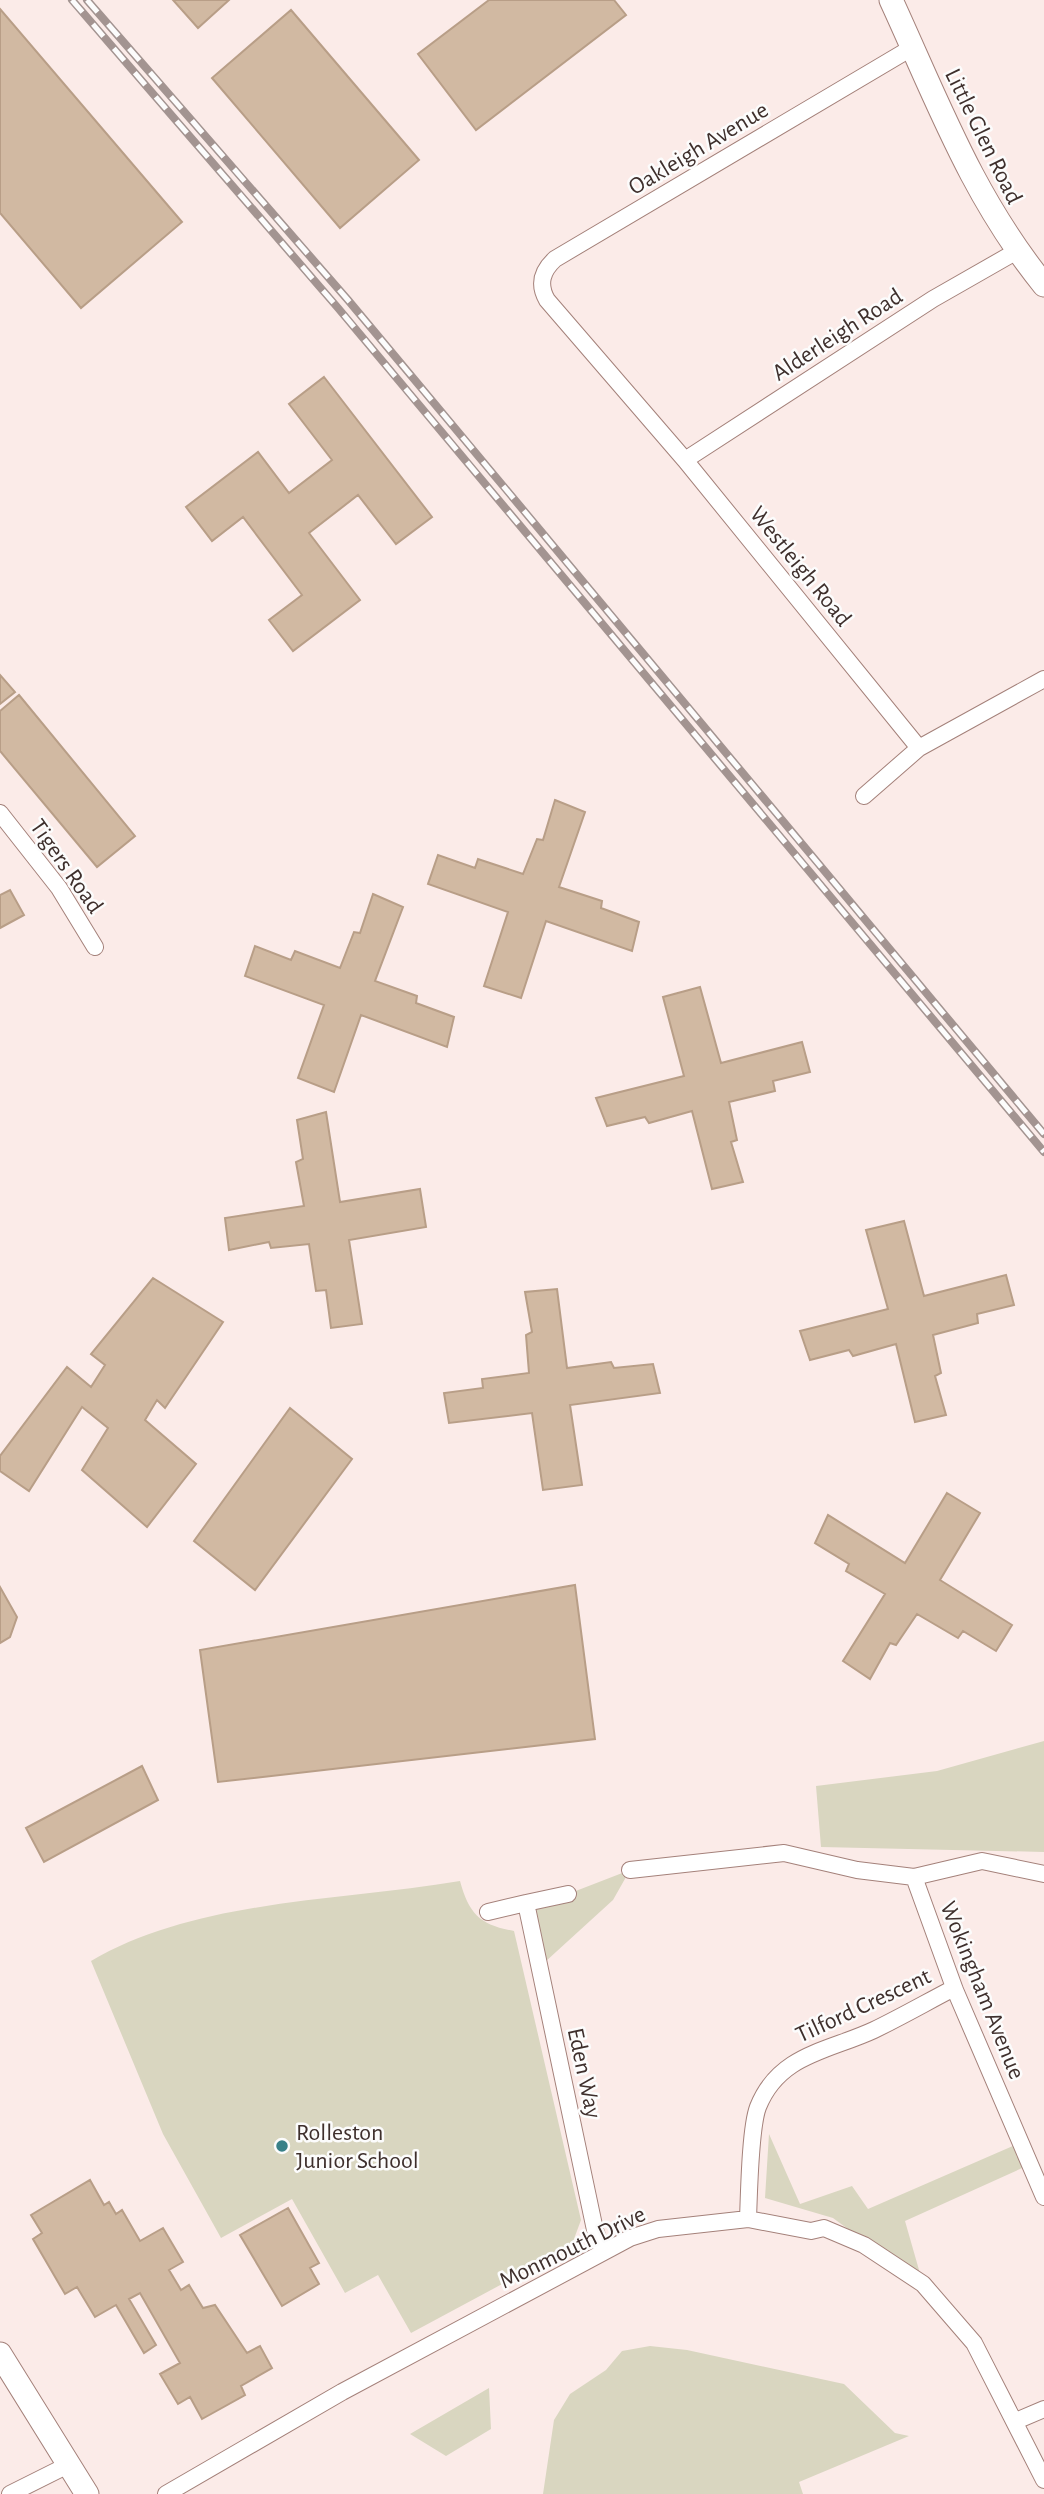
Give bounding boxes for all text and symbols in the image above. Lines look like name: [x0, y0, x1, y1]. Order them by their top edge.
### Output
street label: Little Glen Road: [940, 65, 1026, 208]
street label: Oakleigh Avenue: [625, 98, 772, 200]
street label: Alderleigh Road: [768, 284, 907, 386]
street label: Westleigh Road: [745, 502, 856, 631]
street label: Tigers Road: [25, 815, 107, 918]
street label: Wokingham Avenue: [935, 1898, 1029, 2083]
street label: Tilford Crescent: [792, 1964, 935, 2048]
street label: Eden Way: [563, 2026, 605, 2121]
place label: Rolleston Junior School: [296, 2121, 419, 2173]
marker: Rolleston Junior School: [274, 2138, 290, 2154]
street label: Monmouth Drive: [496, 2202, 649, 2294]

